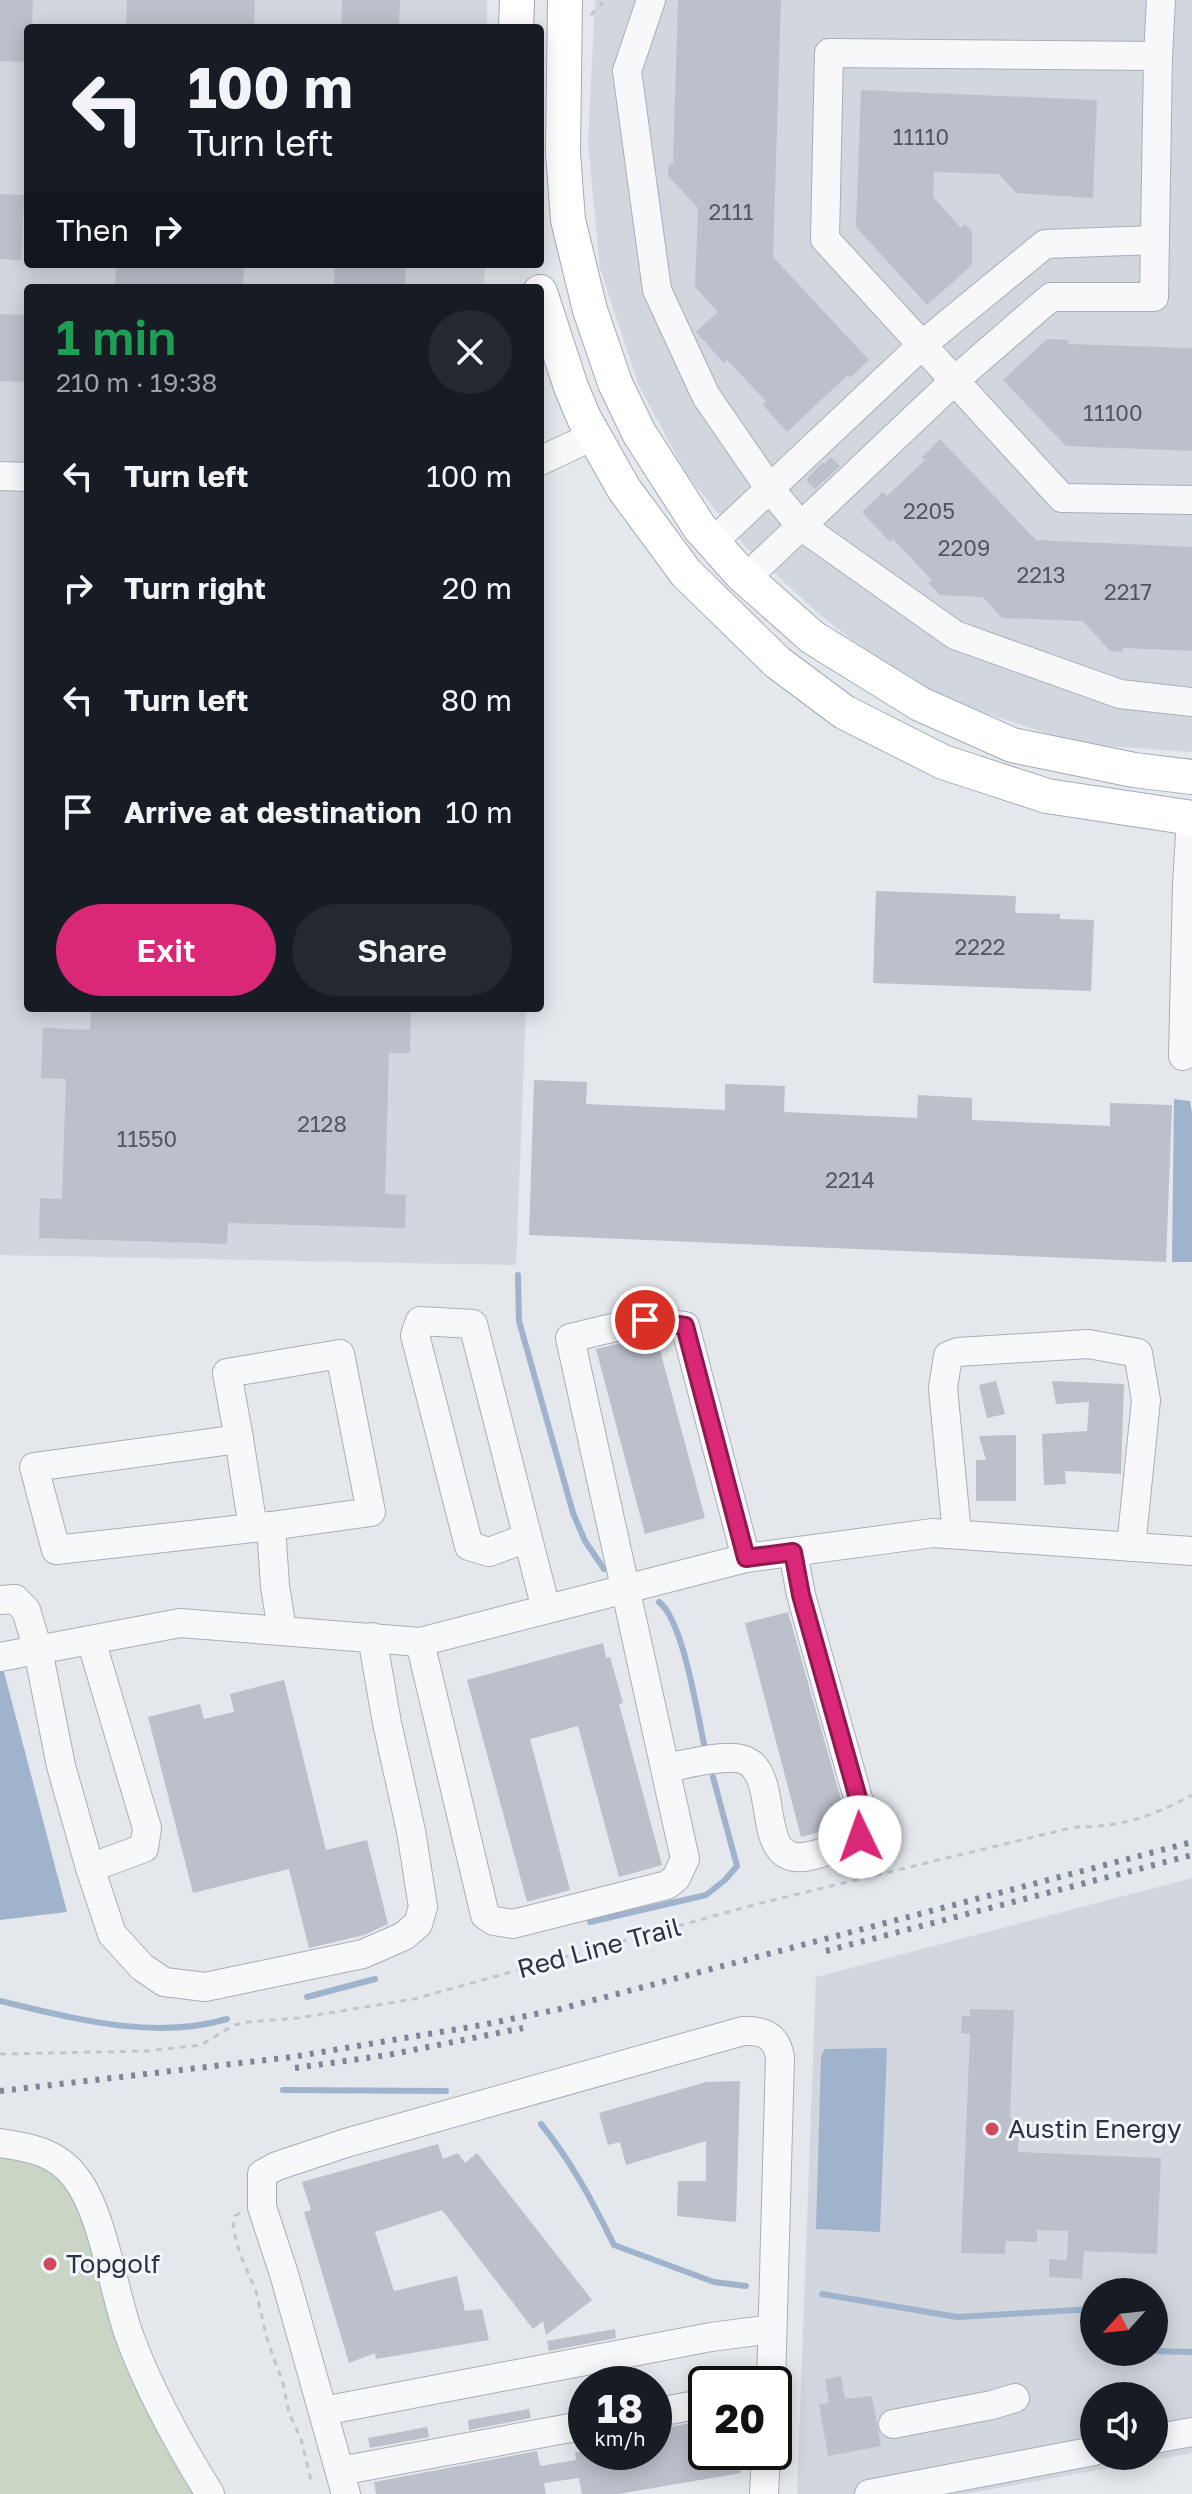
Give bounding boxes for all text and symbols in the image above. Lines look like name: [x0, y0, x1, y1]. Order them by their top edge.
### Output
text: 100 m: [188, 53, 353, 120]
icon: left: [56, 56, 160, 160]
text: Turn left: [188, 121, 334, 164]
house number: 11110: [893, 123, 949, 150]
house number: 2111: [709, 198, 754, 225]
icon: right: [145, 208, 189, 252]
text: Then: [56, 212, 129, 248]
text: 1 min: [56, 308, 176, 366]
button: close: [428, 310, 512, 394]
text: 210 m · 19:38: [56, 367, 217, 398]
house number: 11100: [1083, 399, 1143, 426]
icon: left: [56, 454, 100, 498]
text: Turn left: [124, 458, 249, 494]
text: 100 m: [426, 458, 512, 494]
house number: 2205: [903, 497, 955, 524]
house number: 2209: [938, 534, 990, 561]
house number: 2213: [1016, 561, 1066, 588]
icon: right: [56, 566, 100, 610]
text: Turn right: [124, 570, 266, 606]
text: 20 m: [442, 570, 512, 606]
house number: 2217: [1104, 578, 1152, 605]
icon: left: [56, 678, 100, 722]
text: Turn left: [124, 682, 249, 718]
text: 80 m: [441, 682, 512, 718]
icon: arrive: [56, 790, 100, 834]
text: Arrive at destination: [124, 794, 421, 830]
text: 10 m: [445, 794, 513, 830]
button: Exit: [56, 904, 276, 996]
button: Share: [292, 904, 512, 996]
house number: 2222: [954, 933, 1006, 960]
house number: 2128: [297, 1110, 347, 1137]
house number: 11550: [117, 1125, 177, 1152]
house number: 2214: [825, 1166, 875, 1193]
pin: [611, 1286, 679, 1354]
icon: arrive: [623, 1298, 667, 1342]
position arrow: [818, 1795, 902, 1879]
street label: Red Line Trail: [514, 1911, 684, 1984]
place label: Austin Energy: [1008, 2113, 1182, 2144]
marker: Austin Energy: [983, 2120, 1001, 2138]
place label: Topgolf: [66, 2248, 160, 2279]
marker: Topgolf: [41, 2255, 59, 2273]
north arrow: [1080, 2278, 1168, 2366]
map controls: [1080, 2278, 1168, 2470]
speed limit sign: 20: [688, 2366, 792, 2470]
button: sound: [1080, 2382, 1168, 2470]
text: 18: [597, 2384, 643, 2432]
text: km/h: [595, 2426, 645, 2450]

